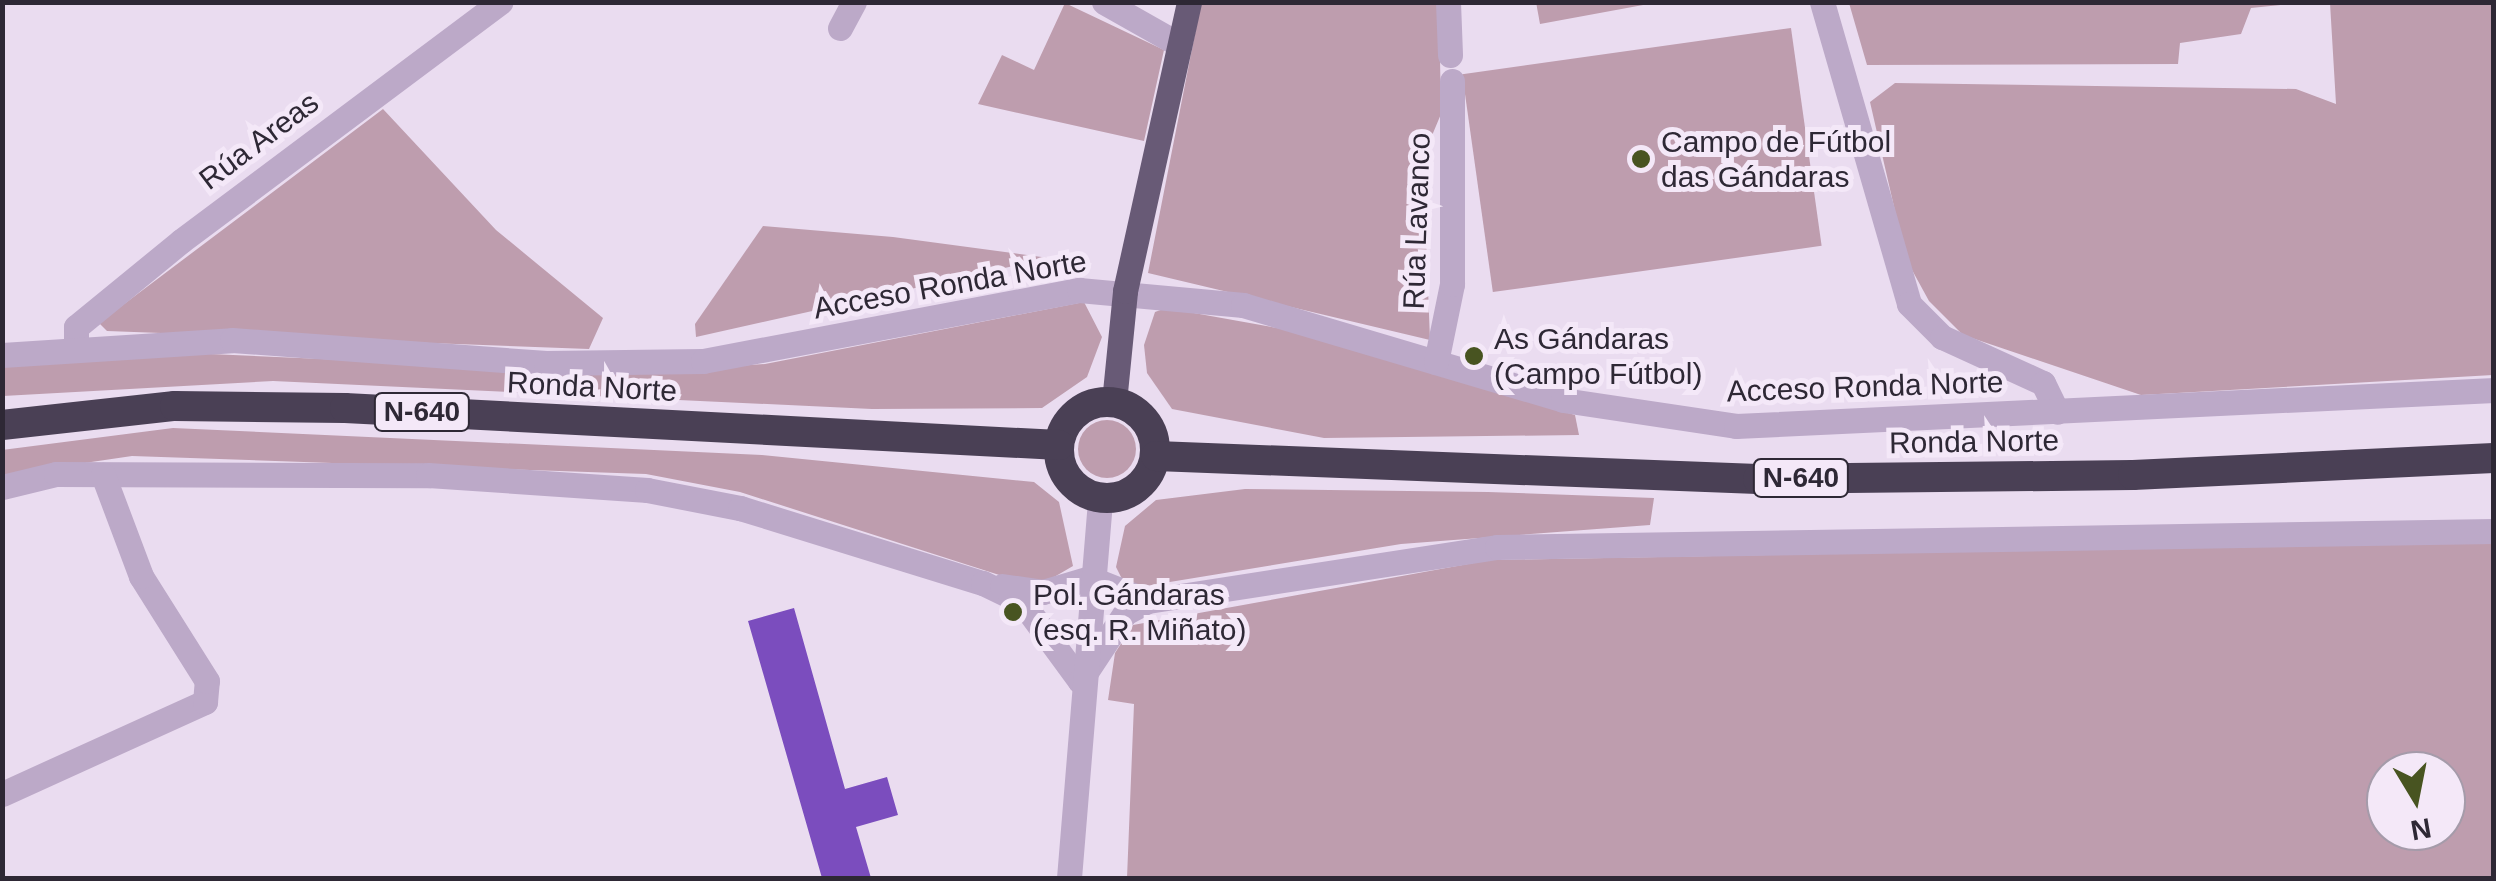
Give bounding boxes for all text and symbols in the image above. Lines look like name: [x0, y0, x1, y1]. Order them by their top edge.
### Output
street label: Rúa Areas: [192, 84, 326, 198]
place label: Campo de Fútbol das Gándaras: [1661, 124, 1891, 194]
street label: Rúa Lavanco: [1396, 132, 1438, 310]
marker: Campo de Fútbol das Gándaras: [1630, 148, 1652, 170]
street label: Acceso Ronda Norte: [811, 243, 1089, 327]
place label: As Gándaras (Campo Fútbol): [1494, 321, 1702, 392]
marker: As Gándaras (Campo Fútbol): [1463, 345, 1485, 367]
street label: Acceso Ronda Norte: [1726, 364, 2004, 410]
street label: Ronda Norte: [506, 365, 678, 409]
road number: N-640: [372, 389, 472, 435]
street label: Ronda Norte: [1889, 423, 2059, 461]
road number: N-640: [1751, 455, 1851, 501]
place label: Pol. Gándaras (esq. R. Miñato): [1033, 577, 1246, 648]
marker: Pol. Gándaras (esq. R. Miñato): [1002, 601, 1024, 623]
north arrow: [2366, 751, 2466, 851]
text: N: [2408, 812, 2434, 846]

